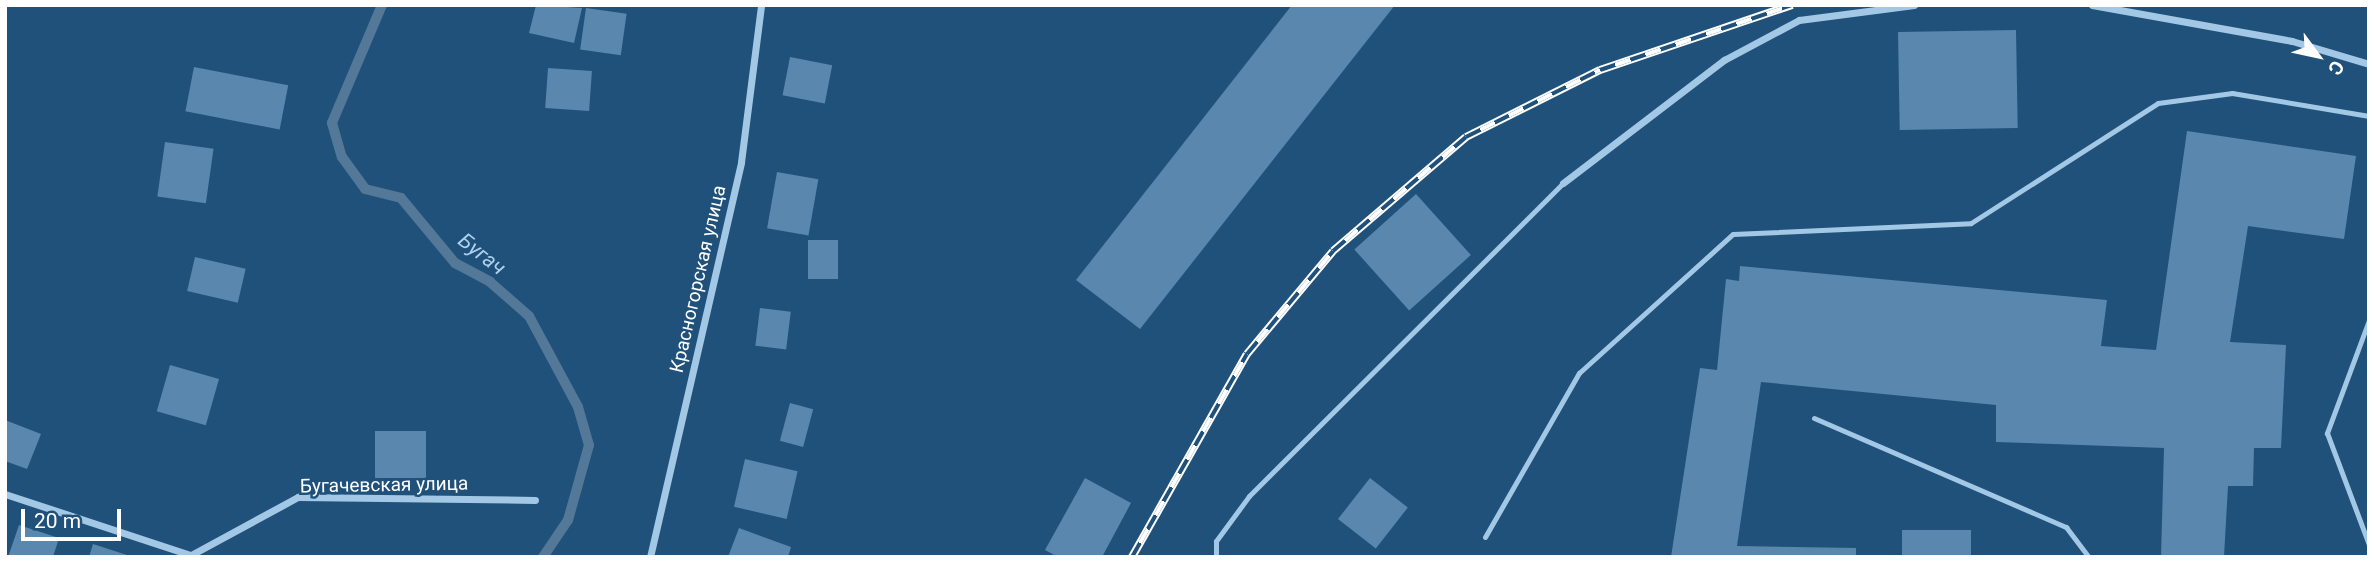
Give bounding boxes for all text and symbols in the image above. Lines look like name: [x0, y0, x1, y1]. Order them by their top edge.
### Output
north arrow: [2283, 21, 2353, 91]
text: С: [2323, 56, 2349, 79]
street label: Красногорская улица: [665, 183, 731, 375]
water label: Бугач: [453, 228, 511, 280]
street label: Бугачевская улица: [300, 472, 468, 498]
scale bar: [24, 496, 124, 540]
text: 20 m: [34, 509, 81, 533]

